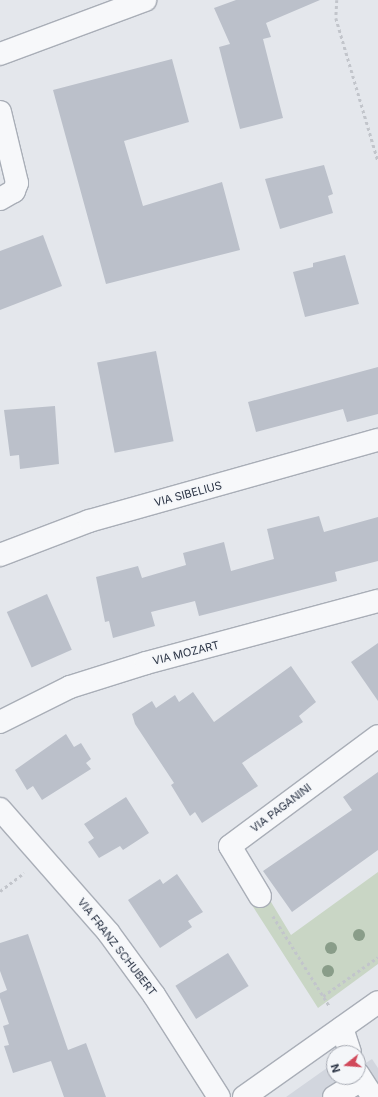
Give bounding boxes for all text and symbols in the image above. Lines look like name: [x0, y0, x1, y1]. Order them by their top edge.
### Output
street label: VIA SIBELIUS: [153, 479, 223, 509]
street label: VIA MOZART: [151, 638, 221, 668]
street label: VIA PAGANINI: [248, 781, 314, 835]
street label: VIA FRANZ SCHUBERT: [75, 896, 159, 998]
north arrow: [326, 1045, 366, 1085]
text: N: [328, 1062, 343, 1074]

